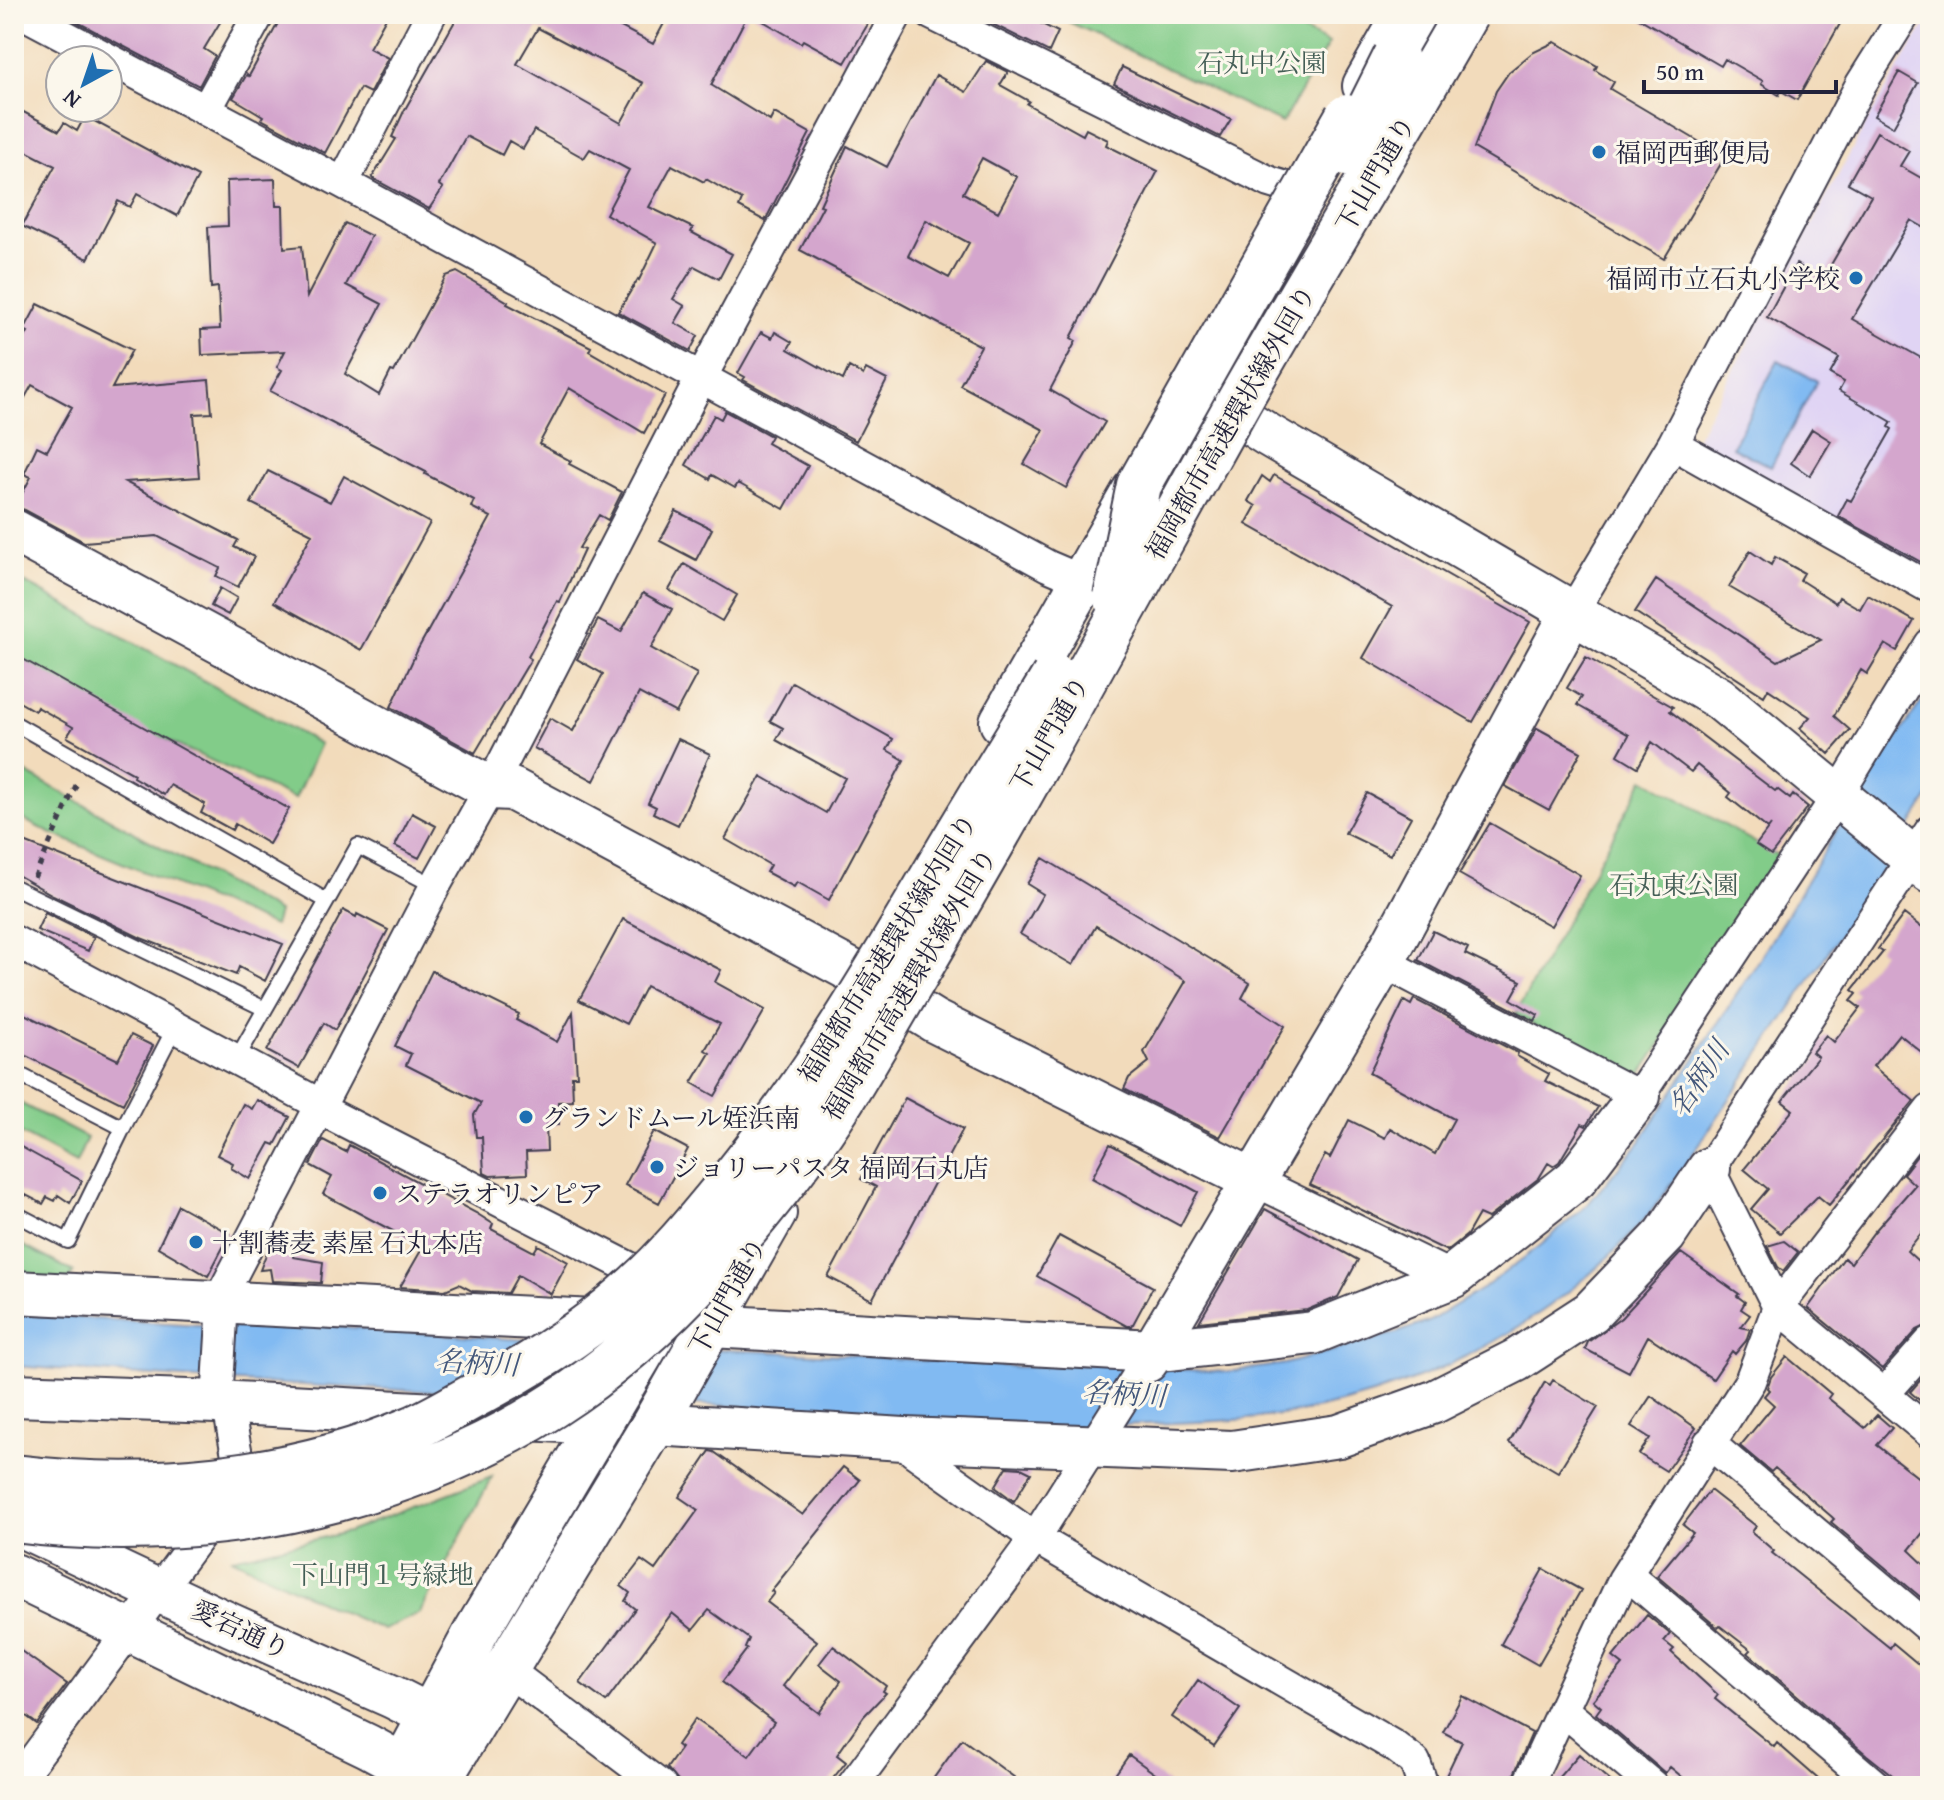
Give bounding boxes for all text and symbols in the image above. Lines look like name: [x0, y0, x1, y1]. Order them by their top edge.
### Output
park label: 石丸中公園: [1197, 43, 1327, 82]
north arrow: [44, 44, 124, 124]
scale bar: [1644, 44, 1836, 94]
text: 50 m: [1656, 54, 1704, 89]
text: N: [55, 82, 87, 116]
street label: 下山門通り: [1326, 108, 1424, 240]
place label: 福岡西郵便局: [1615, 133, 1771, 172]
marker: 福岡西郵便局: [1590, 143, 1608, 161]
place label: 福岡市立石丸小学校: [1606, 259, 1840, 298]
marker: 福岡市立石丸小学校: [1847, 269, 1865, 287]
street label: 福岡都市高速環状線外回り: [1135, 277, 1325, 567]
street label: 下山門通り: [1000, 668, 1098, 800]
street label: 福岡都市高速環状線内回り: [788, 805, 986, 1091]
street label: 福岡都市高速環状線外回り: [812, 840, 1006, 1128]
park label: 石丸東公園: [1609, 865, 1739, 904]
water label: 名柄川: [1658, 1029, 1740, 1124]
place label: グランドムール姪浜南: [542, 1098, 800, 1137]
marker: グランドムール姪浜南: [517, 1108, 535, 1126]
place label: ジョリーパスタ 福岡石丸店: [673, 1148, 989, 1187]
marker: ジョリーパスタ 福岡石丸店: [648, 1158, 666, 1176]
place label: ステラオリンピア: [396, 1174, 603, 1213]
marker: ステラオリンピア: [371, 1184, 389, 1202]
place label: 十割蕎麦 素屋 石丸本店: [212, 1223, 483, 1262]
street label: 下山門通り: [678, 1230, 776, 1362]
marker: 十割蕎麦 素屋 石丸本店: [187, 1233, 205, 1251]
water label: 名柄川: [434, 1339, 523, 1385]
water label: 名柄川: [1081, 1370, 1170, 1416]
park label: 下山門１号緑地: [292, 1555, 474, 1594]
street label: 愛宕通り: [186, 1589, 296, 1669]

